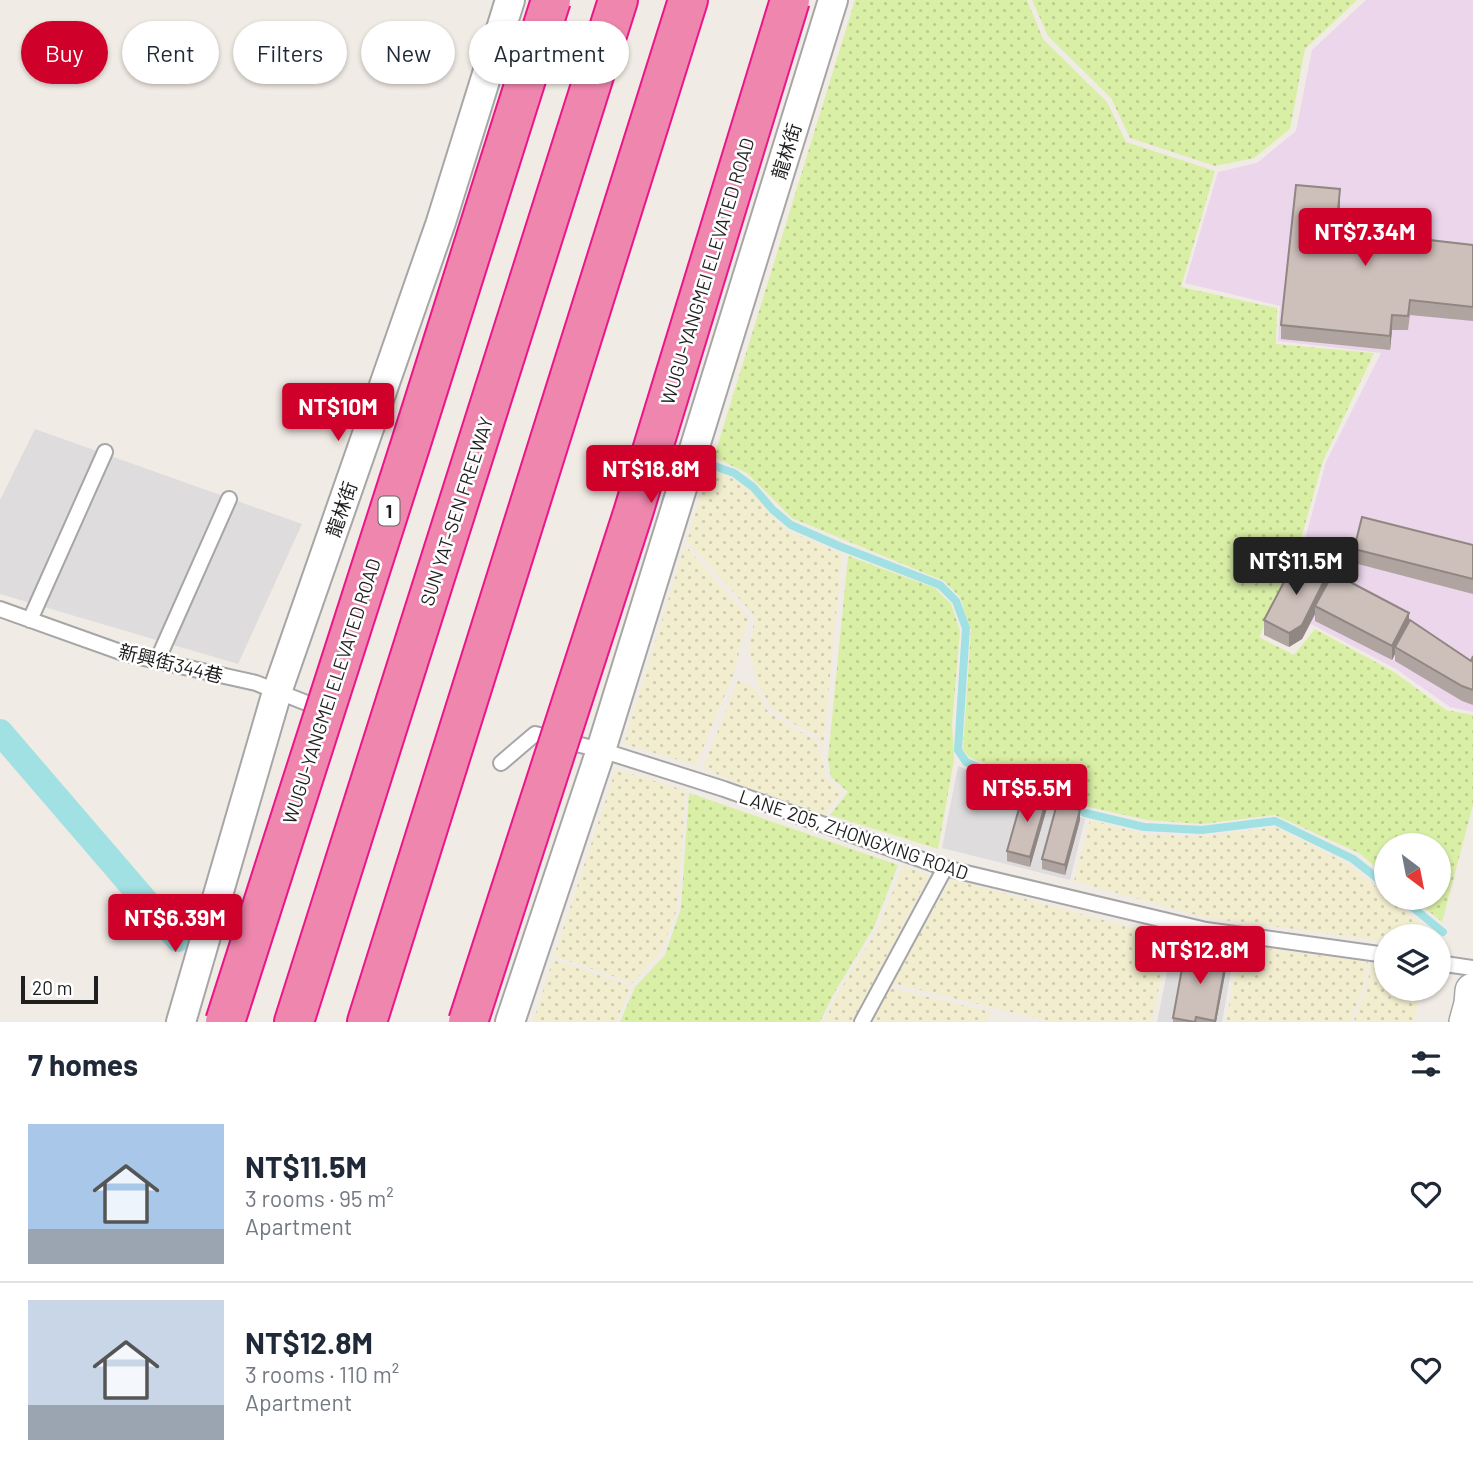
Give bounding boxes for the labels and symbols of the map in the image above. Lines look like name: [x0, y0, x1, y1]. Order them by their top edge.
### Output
street label: 龍林街: [767, 120, 805, 182]
street label: WUGU-YANGMEI ELEVATED ROAD: [655, 135, 759, 407]
pin: NT$7.34M: [1293, 208, 1437, 268]
pin: NT$10M: [281, 384, 395, 443]
street label: SUN YAT-SEN FREEWAY: [415, 413, 497, 608]
pin: NT$18.8M: [579, 446, 723, 505]
street label: 龍林街: [321, 478, 361, 540]
road number: 1: [378, 496, 400, 526]
pin: NT$11.5M: [1224, 538, 1368, 597]
street label: WUGU-YANGMEI ELEVATED ROAD: [277, 555, 385, 827]
street label: 新興街344巷: [116, 639, 226, 687]
pin: NT$5.5M: [962, 764, 1092, 824]
street label: LANE 205, ZHONGXING ROAD: [736, 784, 972, 884]
north arrow: [1374, 833, 1451, 910]
pin: NT$6.39M: [103, 894, 247, 954]
pin: NT$12.8M: [1128, 926, 1272, 986]
scale bar: [21, 973, 98, 1005]

